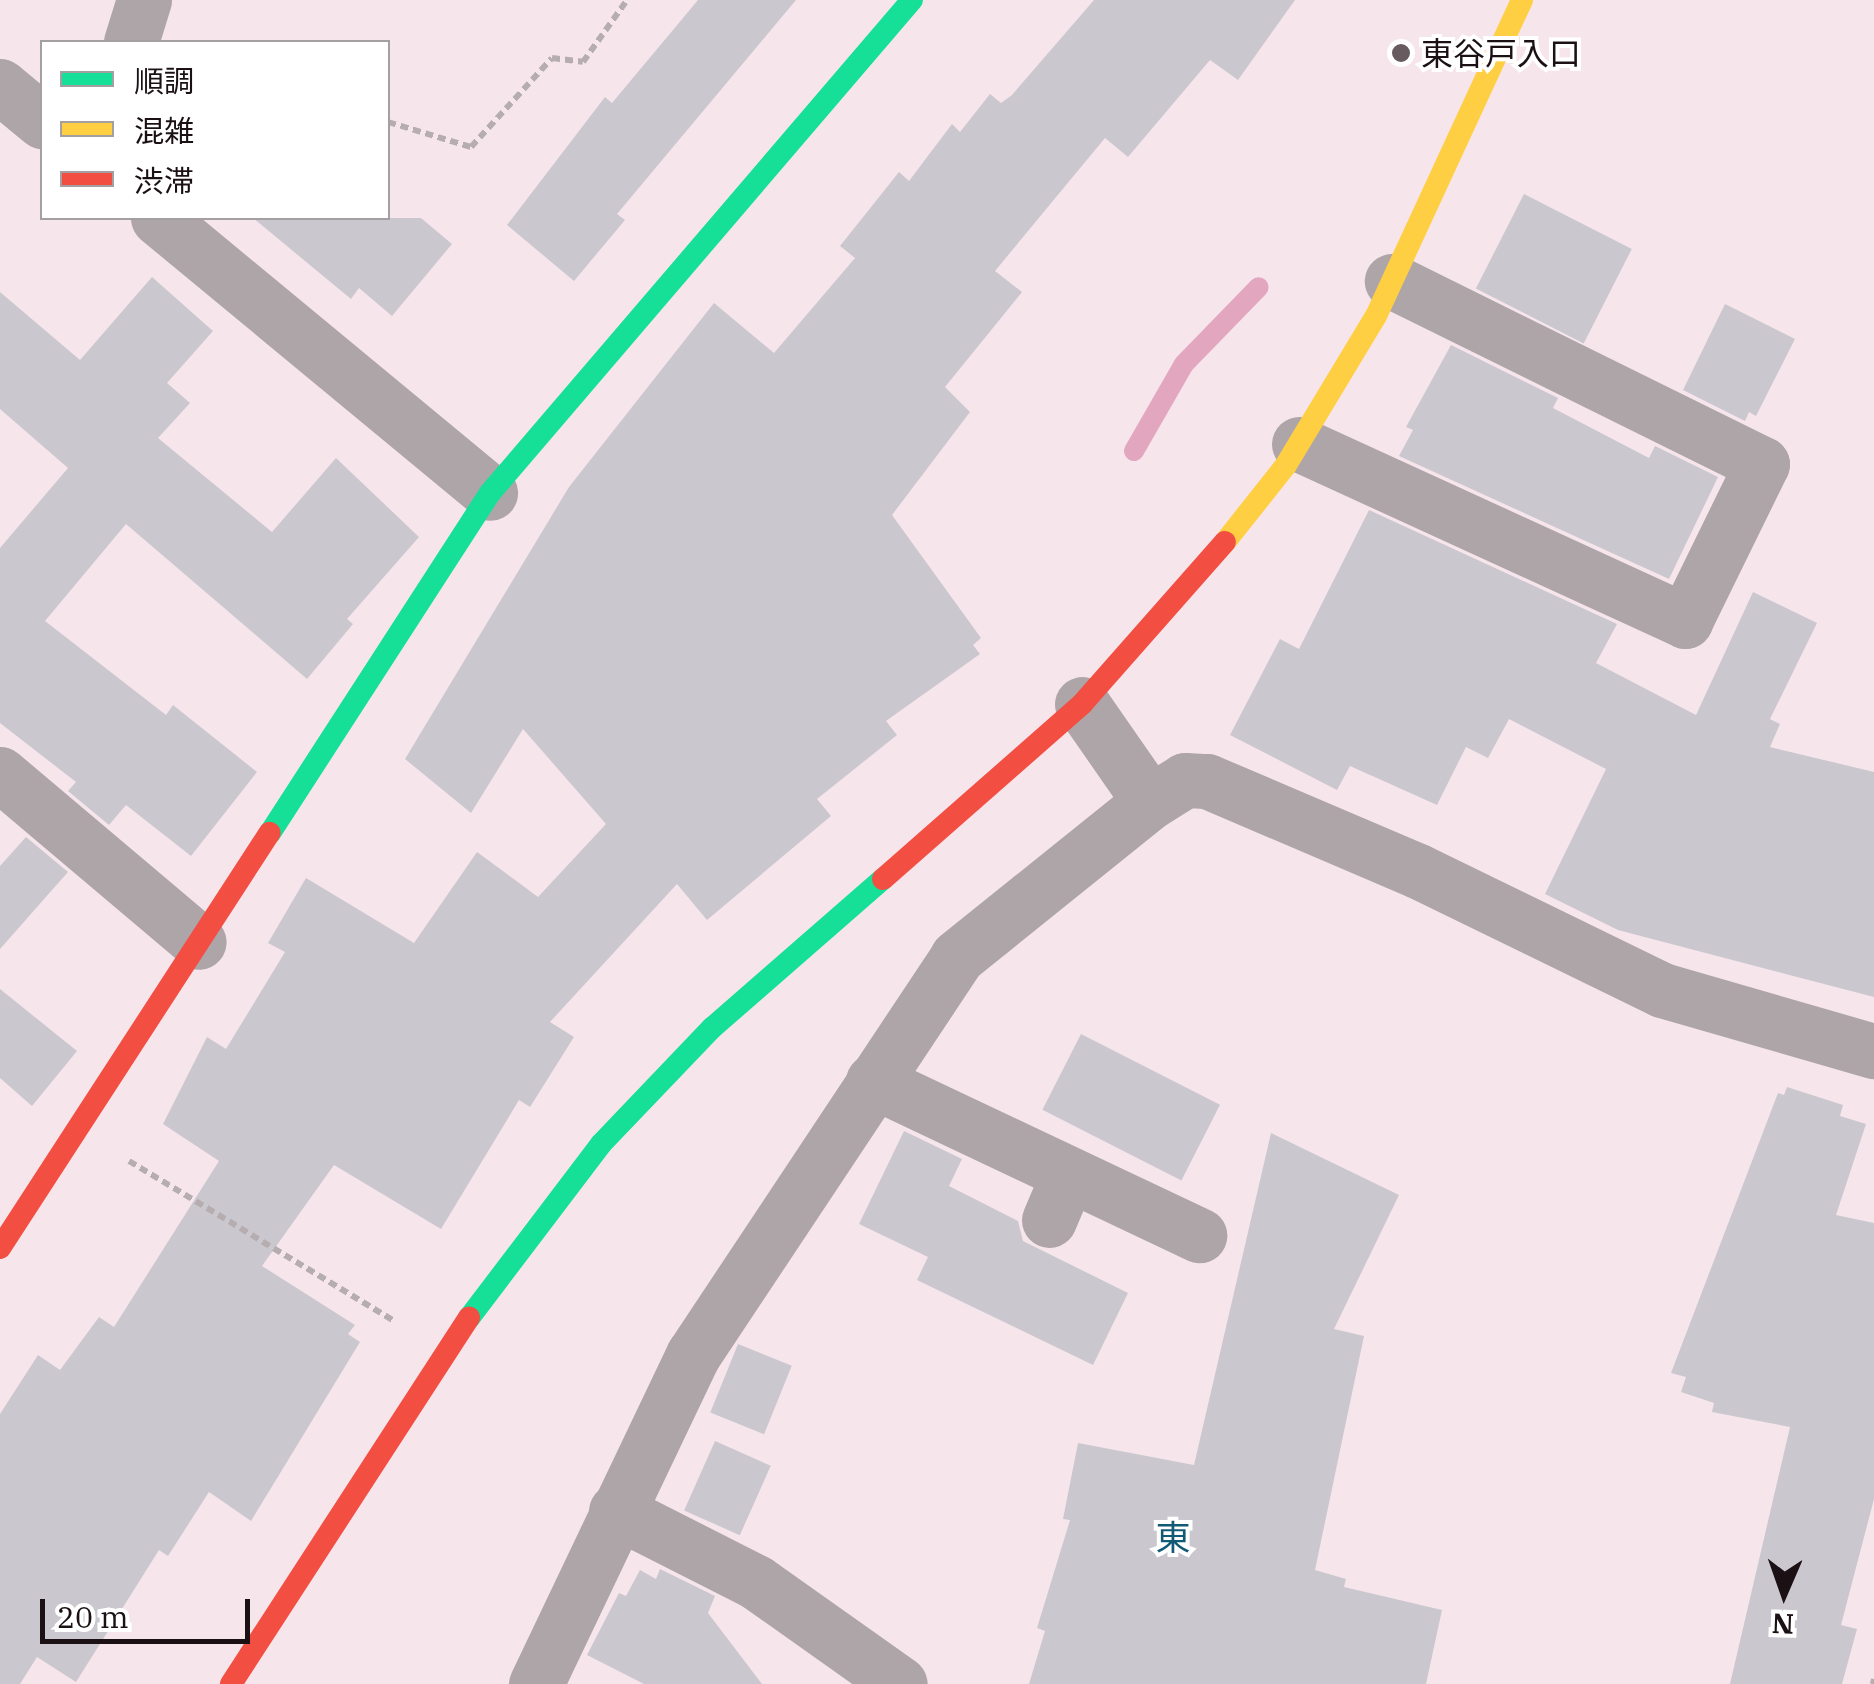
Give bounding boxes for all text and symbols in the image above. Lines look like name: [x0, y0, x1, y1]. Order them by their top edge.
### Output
place label: 東谷戸入口: [1421, 34, 1581, 72]
legend: [40, 40, 390, 220]
marker: 東谷戸入口: [1390, 42, 1412, 64]
text: 順調: [134, 61, 194, 100]
text: 混雑: [134, 111, 194, 150]
text: 渋滞: [134, 161, 194, 200]
district label: 東: [1156, 1516, 1190, 1558]
north arrow: [1734, 1544, 1834, 1644]
scale bar: [45, 1579, 255, 1641]
text: 20 m: [57, 1597, 129, 1636]
text: N: [1771, 1606, 1795, 1643]

